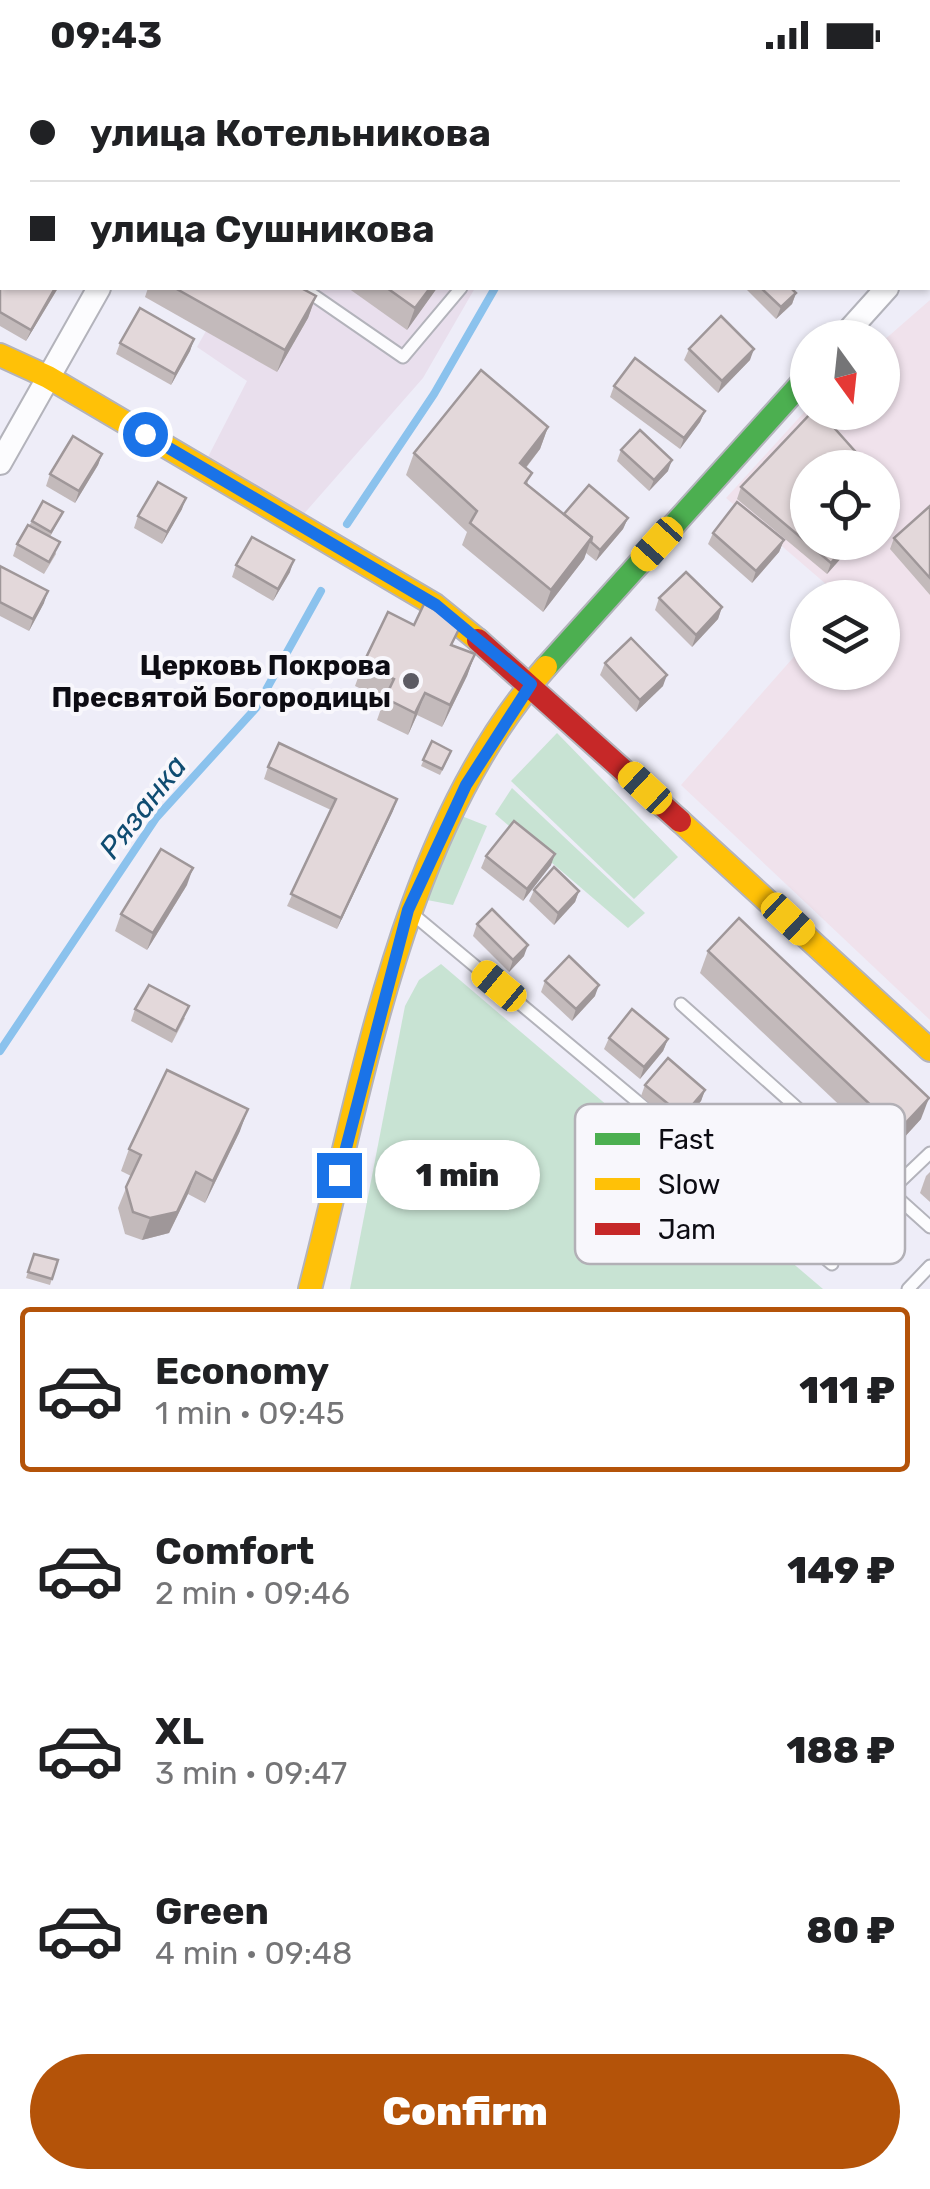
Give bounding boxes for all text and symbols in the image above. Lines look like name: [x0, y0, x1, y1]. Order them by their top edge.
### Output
text: 09:43: [50, 12, 162, 58]
text: улица Котельникова: [90, 110, 491, 156]
text: улица Сушникова: [90, 206, 435, 252]
north arrow: [790, 320, 900, 430]
map controls: [790, 320, 900, 690]
route start: [123, 412, 168, 457]
button: locate: [790, 450, 900, 560]
car: [626, 512, 688, 576]
button: layers: [790, 580, 900, 690]
place label: Церковь Покрова Пресвятой Богородицы: [51, 649, 391, 714]
marker: Церковь Покрова Пресвятой Богородицы: [400, 670, 422, 692]
water label: Рязанка: [92, 748, 194, 866]
car: [613, 757, 677, 819]
car: [756, 888, 820, 950]
car: [466, 955, 532, 1017]
legend: [575, 1104, 905, 1264]
text: Fast: [658, 1123, 714, 1156]
callout: 1 min: [374, 1140, 539, 1210]
route end: [317, 1153, 362, 1198]
text: 1 min: [416, 1156, 499, 1194]
text: Slow: [658, 1168, 720, 1201]
text: Jam: [658, 1213, 716, 1246]
icon: car: [35, 1345, 125, 1435]
text: Economy: [155, 1348, 329, 1394]
text: 111 ₽: [799, 1367, 895, 1413]
text: 1 min · 09:45: [155, 1394, 345, 1432]
icon: car: [35, 1525, 125, 1615]
text: Comfort: [155, 1528, 314, 1574]
text: 149 ₽: [787, 1547, 895, 1593]
text: 2 min · 09:46: [155, 1574, 350, 1612]
icon: car: [35, 1705, 125, 1795]
text: XL: [155, 1708, 204, 1754]
text: 188 ₽: [786, 1727, 895, 1773]
text: 3 min · 09:47: [155, 1754, 347, 1792]
icon: car: [35, 1885, 125, 1975]
text: Green: [155, 1888, 269, 1934]
text: 80 ₽: [806, 1907, 895, 1953]
text: 4 min · 09:48: [155, 1934, 352, 1972]
button: Confirm: [30, 2054, 900, 2169]

